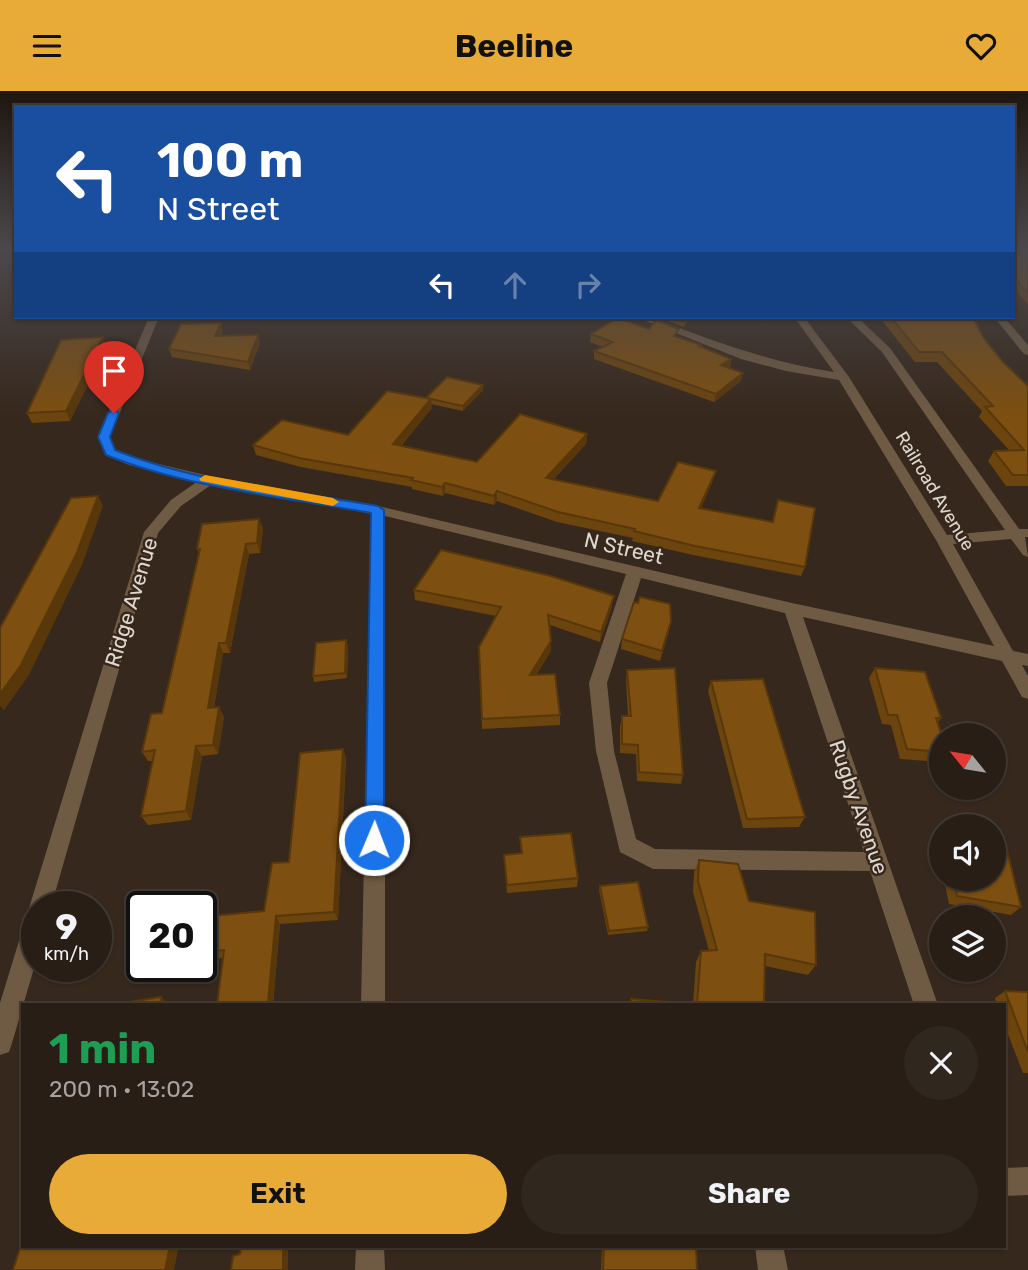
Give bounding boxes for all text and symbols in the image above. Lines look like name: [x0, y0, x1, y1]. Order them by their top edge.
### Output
icon: menu: [28, 27, 66, 65]
text: Beeline: [455, 27, 573, 65]
icon: heart: [962, 27, 1000, 65]
text: 100 m: [157, 131, 303, 189]
icon: left: [42, 133, 133, 224]
text: N Street: [157, 190, 280, 228]
icon: left: [423, 266, 461, 304]
icon: ahead: [496, 266, 534, 304]
icon: right: [569, 266, 607, 304]
pin: [84, 341, 144, 413]
icon: arrive: [95, 352, 133, 390]
street label: Railroad Avenue: [891, 427, 979, 555]
street label: N Street: [582, 527, 666, 569]
street label: Ridge Avenue: [99, 534, 163, 670]
north arrow: [929, 723, 1006, 800]
map controls: [929, 723, 1006, 982]
street label: Rugby Avenue: [824, 737, 894, 877]
position arrow: [337, 803, 411, 877]
button: sound: [929, 814, 1006, 891]
speed limit sign: 20: [126, 891, 217, 982]
button: layers: [929, 905, 1006, 982]
text: 9: [55, 906, 78, 948]
text: km/h: [44, 943, 89, 965]
text: 1 min: [49, 1024, 156, 1074]
button: close: [904, 1026, 978, 1100]
text: 200 m · 13:02: [49, 1075, 194, 1103]
button: Exit: [49, 1154, 507, 1234]
button: Share: [521, 1154, 978, 1234]

